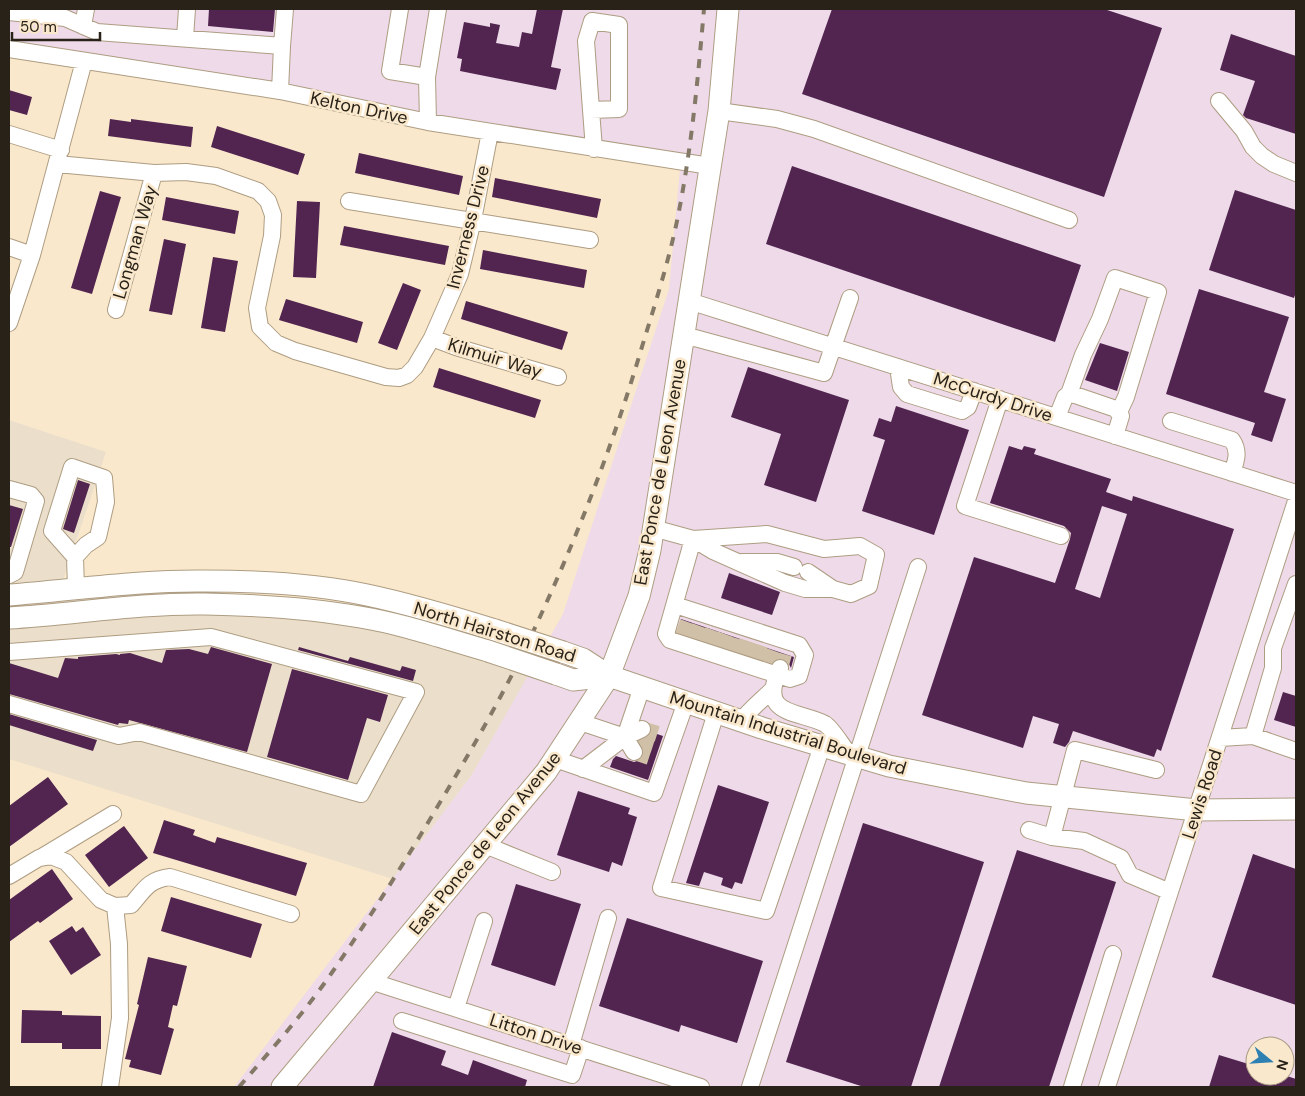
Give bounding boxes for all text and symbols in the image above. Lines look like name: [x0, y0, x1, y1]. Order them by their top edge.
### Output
scale bar: [12, 10, 100, 42]
text: 50 m: [20, 17, 57, 37]
street label: Kelton Drive: [308, 86, 410, 130]
street label: Inverness Drive: [441, 163, 495, 291]
street label: Longman Way: [107, 182, 163, 302]
street label: Kilmuir Way: [445, 332, 545, 384]
street label: East Ponce de Leon Avenue: [628, 357, 692, 587]
street label: McCurdy Drive: [930, 366, 1056, 428]
street label: North Hairston Road: [411, 596, 579, 668]
street label: Mountain Industrial Boulevard: [667, 686, 909, 780]
street label: East Ponce de Leon Avenue: [404, 746, 566, 940]
street label: Lewis Road: [1176, 746, 1228, 842]
street label: Litton Drive: [487, 1008, 585, 1060]
north arrow: [1245, 1036, 1295, 1086]
text: N: [1272, 1057, 1293, 1073]

